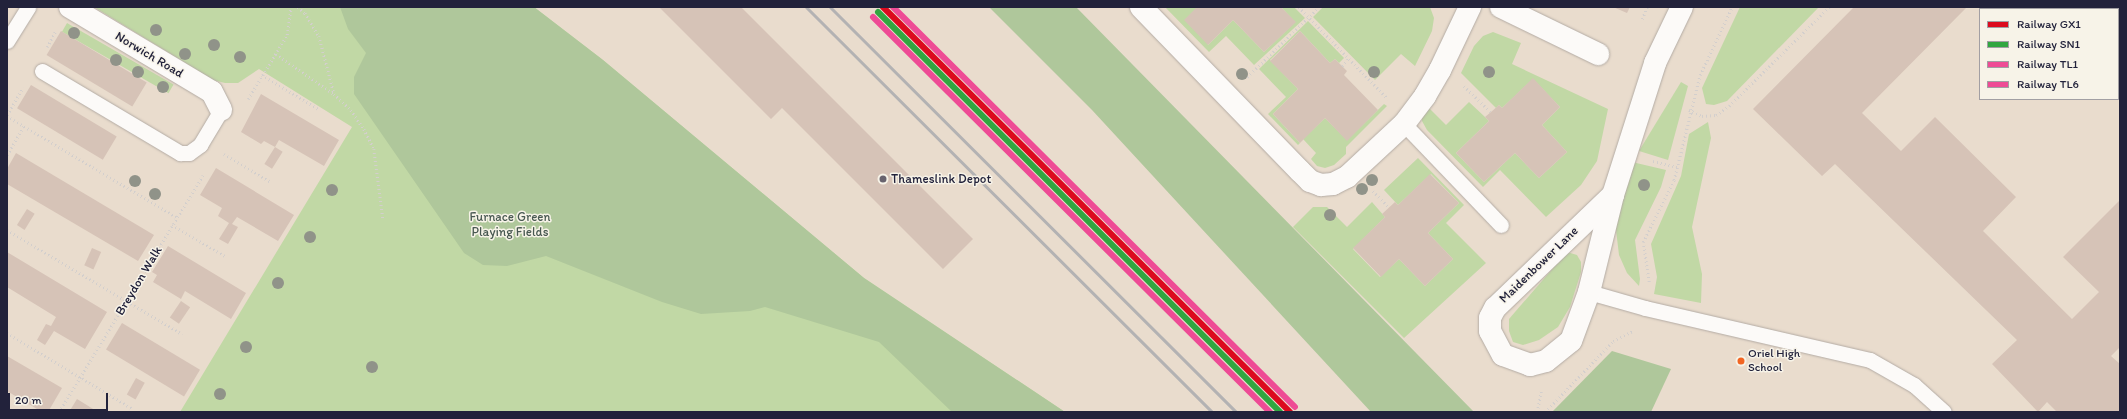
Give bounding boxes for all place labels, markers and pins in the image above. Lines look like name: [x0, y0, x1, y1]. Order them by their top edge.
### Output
place label: Thameslink Depot: [891, 171, 991, 187]
marker: Thameslink Depot: [878, 174, 888, 184]
place label: Oriel High School: [1748, 347, 1800, 375]
marker: Oriel High School: [1736, 356, 1746, 366]

